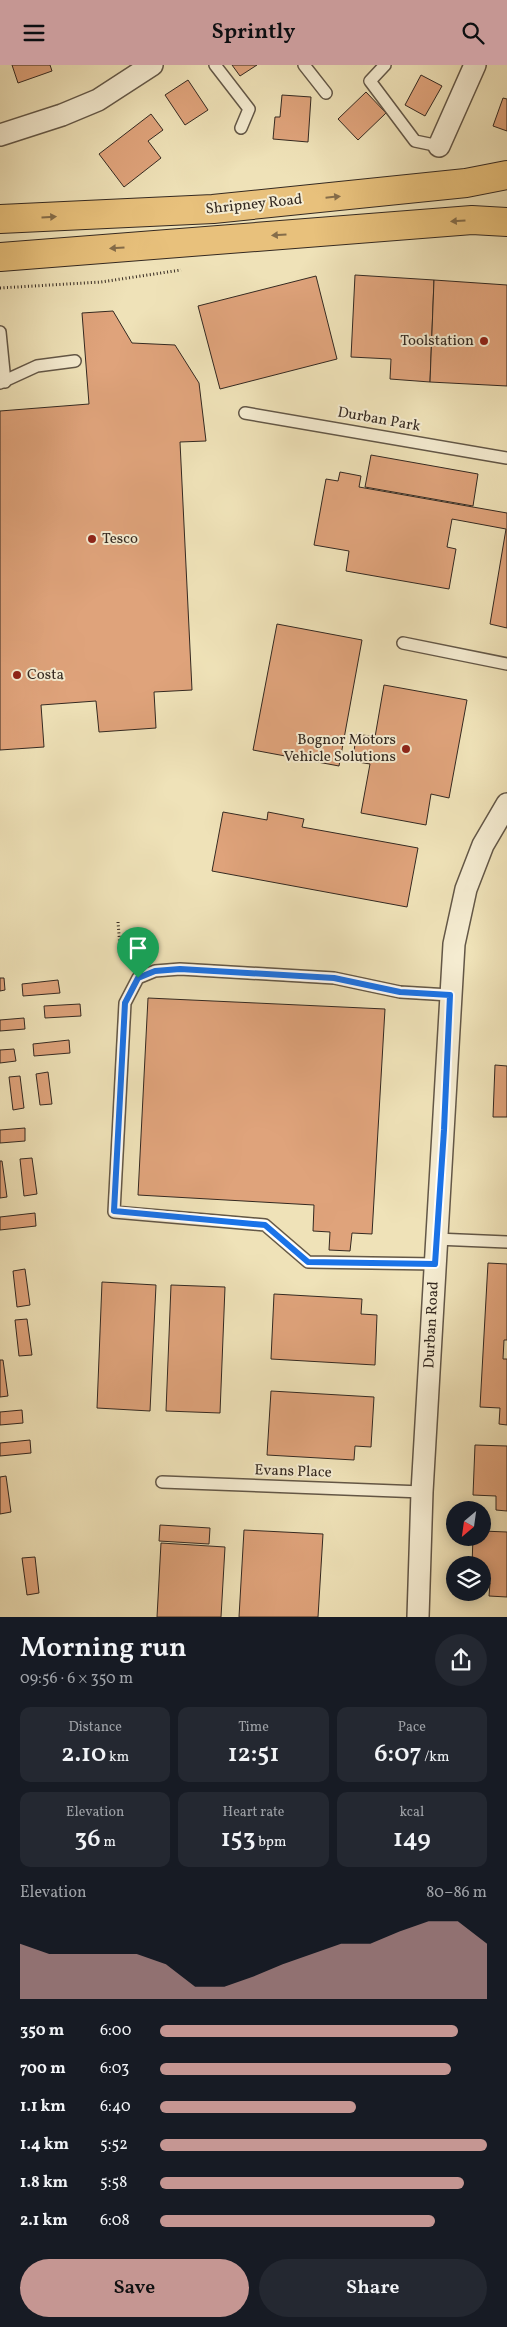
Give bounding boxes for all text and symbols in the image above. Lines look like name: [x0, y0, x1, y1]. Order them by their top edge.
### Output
text: Sprintly: [211, 17, 296, 48]
icon: menu: [20, 19, 48, 47]
icon: search: [459, 19, 487, 47]
street label: Shripney Road: [205, 189, 303, 221]
one-way arrow: [325, 193, 341, 201]
one-way arrow: [41, 213, 57, 221]
one-way arrow: [450, 217, 466, 225]
one-way arrow: [271, 231, 287, 239]
one-way arrow: [109, 244, 125, 252]
place label: Toolstation: [400, 331, 474, 352]
marker: Toolstation: [478, 335, 490, 347]
street label: Durban Park: [336, 402, 422, 438]
place label: Tesco: [102, 529, 138, 550]
marker: Tesco: [86, 533, 98, 545]
place label: Costa: [27, 665, 64, 686]
marker: Costa: [11, 669, 23, 681]
place label: Bognor Motors Vehicle Solutions: [283, 730, 396, 768]
marker: Bognor Motors Vehicle Solutions: [400, 743, 412, 755]
pin: [117, 927, 159, 978]
icon: arrive: [124, 934, 152, 962]
street label: Durban Road: [419, 1281, 445, 1369]
street label: Evans Place: [254, 1460, 332, 1484]
north arrow: [446, 1501, 491, 1546]
map controls: [446, 1501, 491, 1601]
button: layers: [446, 1556, 491, 1601]
text: Morning run: [20, 1629, 187, 1668]
button: share: [435, 1634, 487, 1686]
text: 09:56 · 6 × 350 m: [20, 1668, 133, 1690]
text: Distance: [68, 1718, 122, 1737]
text: Time: [238, 1718, 269, 1737]
text: Pace: [398, 1718, 426, 1737]
text: 2.10: [61, 1737, 106, 1772]
text: 12:51: [228, 1737, 279, 1772]
text: 6:07: [374, 1737, 421, 1772]
text: km: [106, 1748, 129, 1767]
text: /km: [421, 1748, 449, 1767]
text: Elevation: [66, 1803, 124, 1822]
text: Heart rate: [223, 1803, 284, 1822]
text: kcal: [399, 1803, 424, 1822]
text: 36: [75, 1822, 101, 1857]
text: 153: [221, 1822, 255, 1857]
text: 149: [393, 1822, 431, 1857]
text: m: [101, 1833, 116, 1852]
text: bpm: [255, 1833, 286, 1852]
text: Elevation: [20, 1882, 87, 1904]
text: 80–86 m: [426, 1882, 487, 1904]
text: 350 m: [20, 2020, 64, 2042]
text: 6:00: [100, 2020, 131, 2042]
text: 700 m: [20, 2058, 66, 2080]
text: 6:03: [100, 2058, 129, 2080]
text: 1.1 km: [20, 2096, 66, 2118]
text: 6:40: [100, 2096, 131, 2118]
text: 1.4 km: [20, 2134, 69, 2156]
text: 5:52: [100, 2134, 128, 2156]
text: 1.8 km: [20, 2172, 68, 2194]
text: 5:58: [100, 2172, 127, 2194]
text: 2.1 km: [20, 2210, 68, 2232]
text: 6:08: [100, 2210, 130, 2232]
button: Save: [20, 2259, 249, 2317]
button: Share: [259, 2259, 487, 2317]

